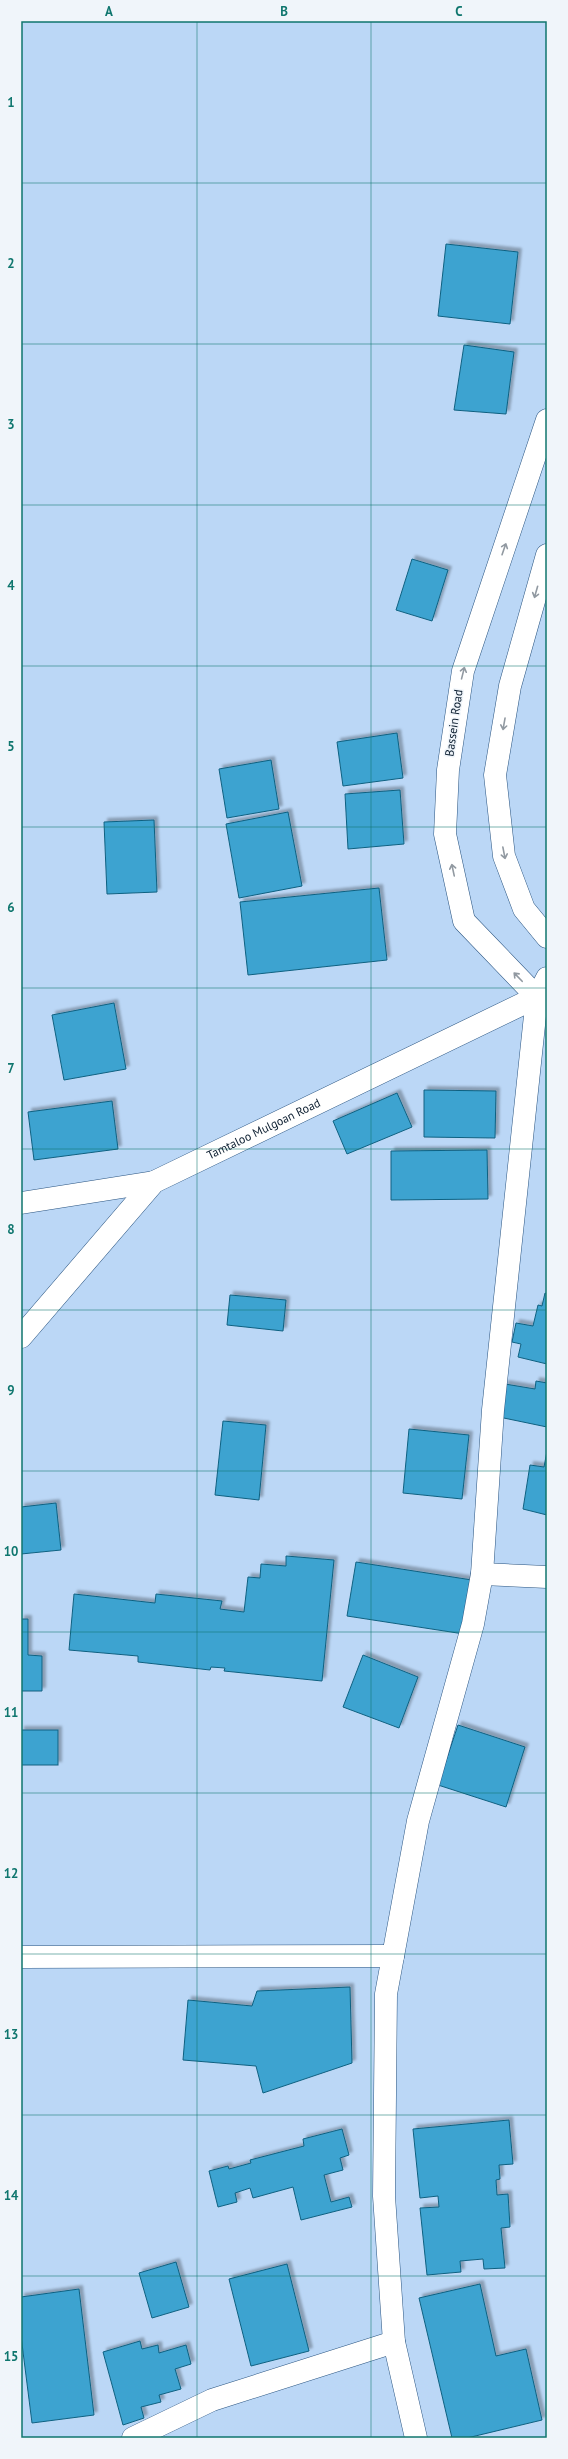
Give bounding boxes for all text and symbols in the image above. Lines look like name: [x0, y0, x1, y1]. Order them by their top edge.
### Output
text: A: [105, 3, 113, 20]
text: B: [280, 3, 288, 20]
text: C: [455, 3, 463, 20]
text: 1: [7, 94, 15, 111]
text: 2: [7, 255, 15, 272]
text: 3: [7, 416, 15, 433]
one-way arrow: [501, 543, 508, 556]
text: 4: [7, 577, 15, 594]
one-way arrow: [532, 585, 540, 598]
one-way arrow: [460, 666, 467, 679]
street label: Bassein Road: [441, 688, 466, 757]
one-way arrow: [500, 718, 508, 731]
text: 5: [7, 738, 15, 755]
one-way arrow: [500, 846, 508, 859]
one-way arrow: [448, 864, 456, 877]
text: 6: [7, 899, 15, 916]
one-way arrow: [513, 972, 523, 982]
text: 7: [7, 1060, 15, 1077]
street label: Tamtaloo Mulgoan Road: [204, 1095, 323, 1162]
text: 8: [7, 1221, 15, 1238]
text: 9: [7, 1382, 15, 1399]
text: 10: [4, 1543, 18, 1560]
text: 11: [4, 1704, 18, 1721]
text: 12: [4, 1865, 18, 1882]
text: 13: [4, 2026, 18, 2043]
text: 14: [4, 2187, 19, 2204]
text: 15: [4, 2348, 18, 2365]

